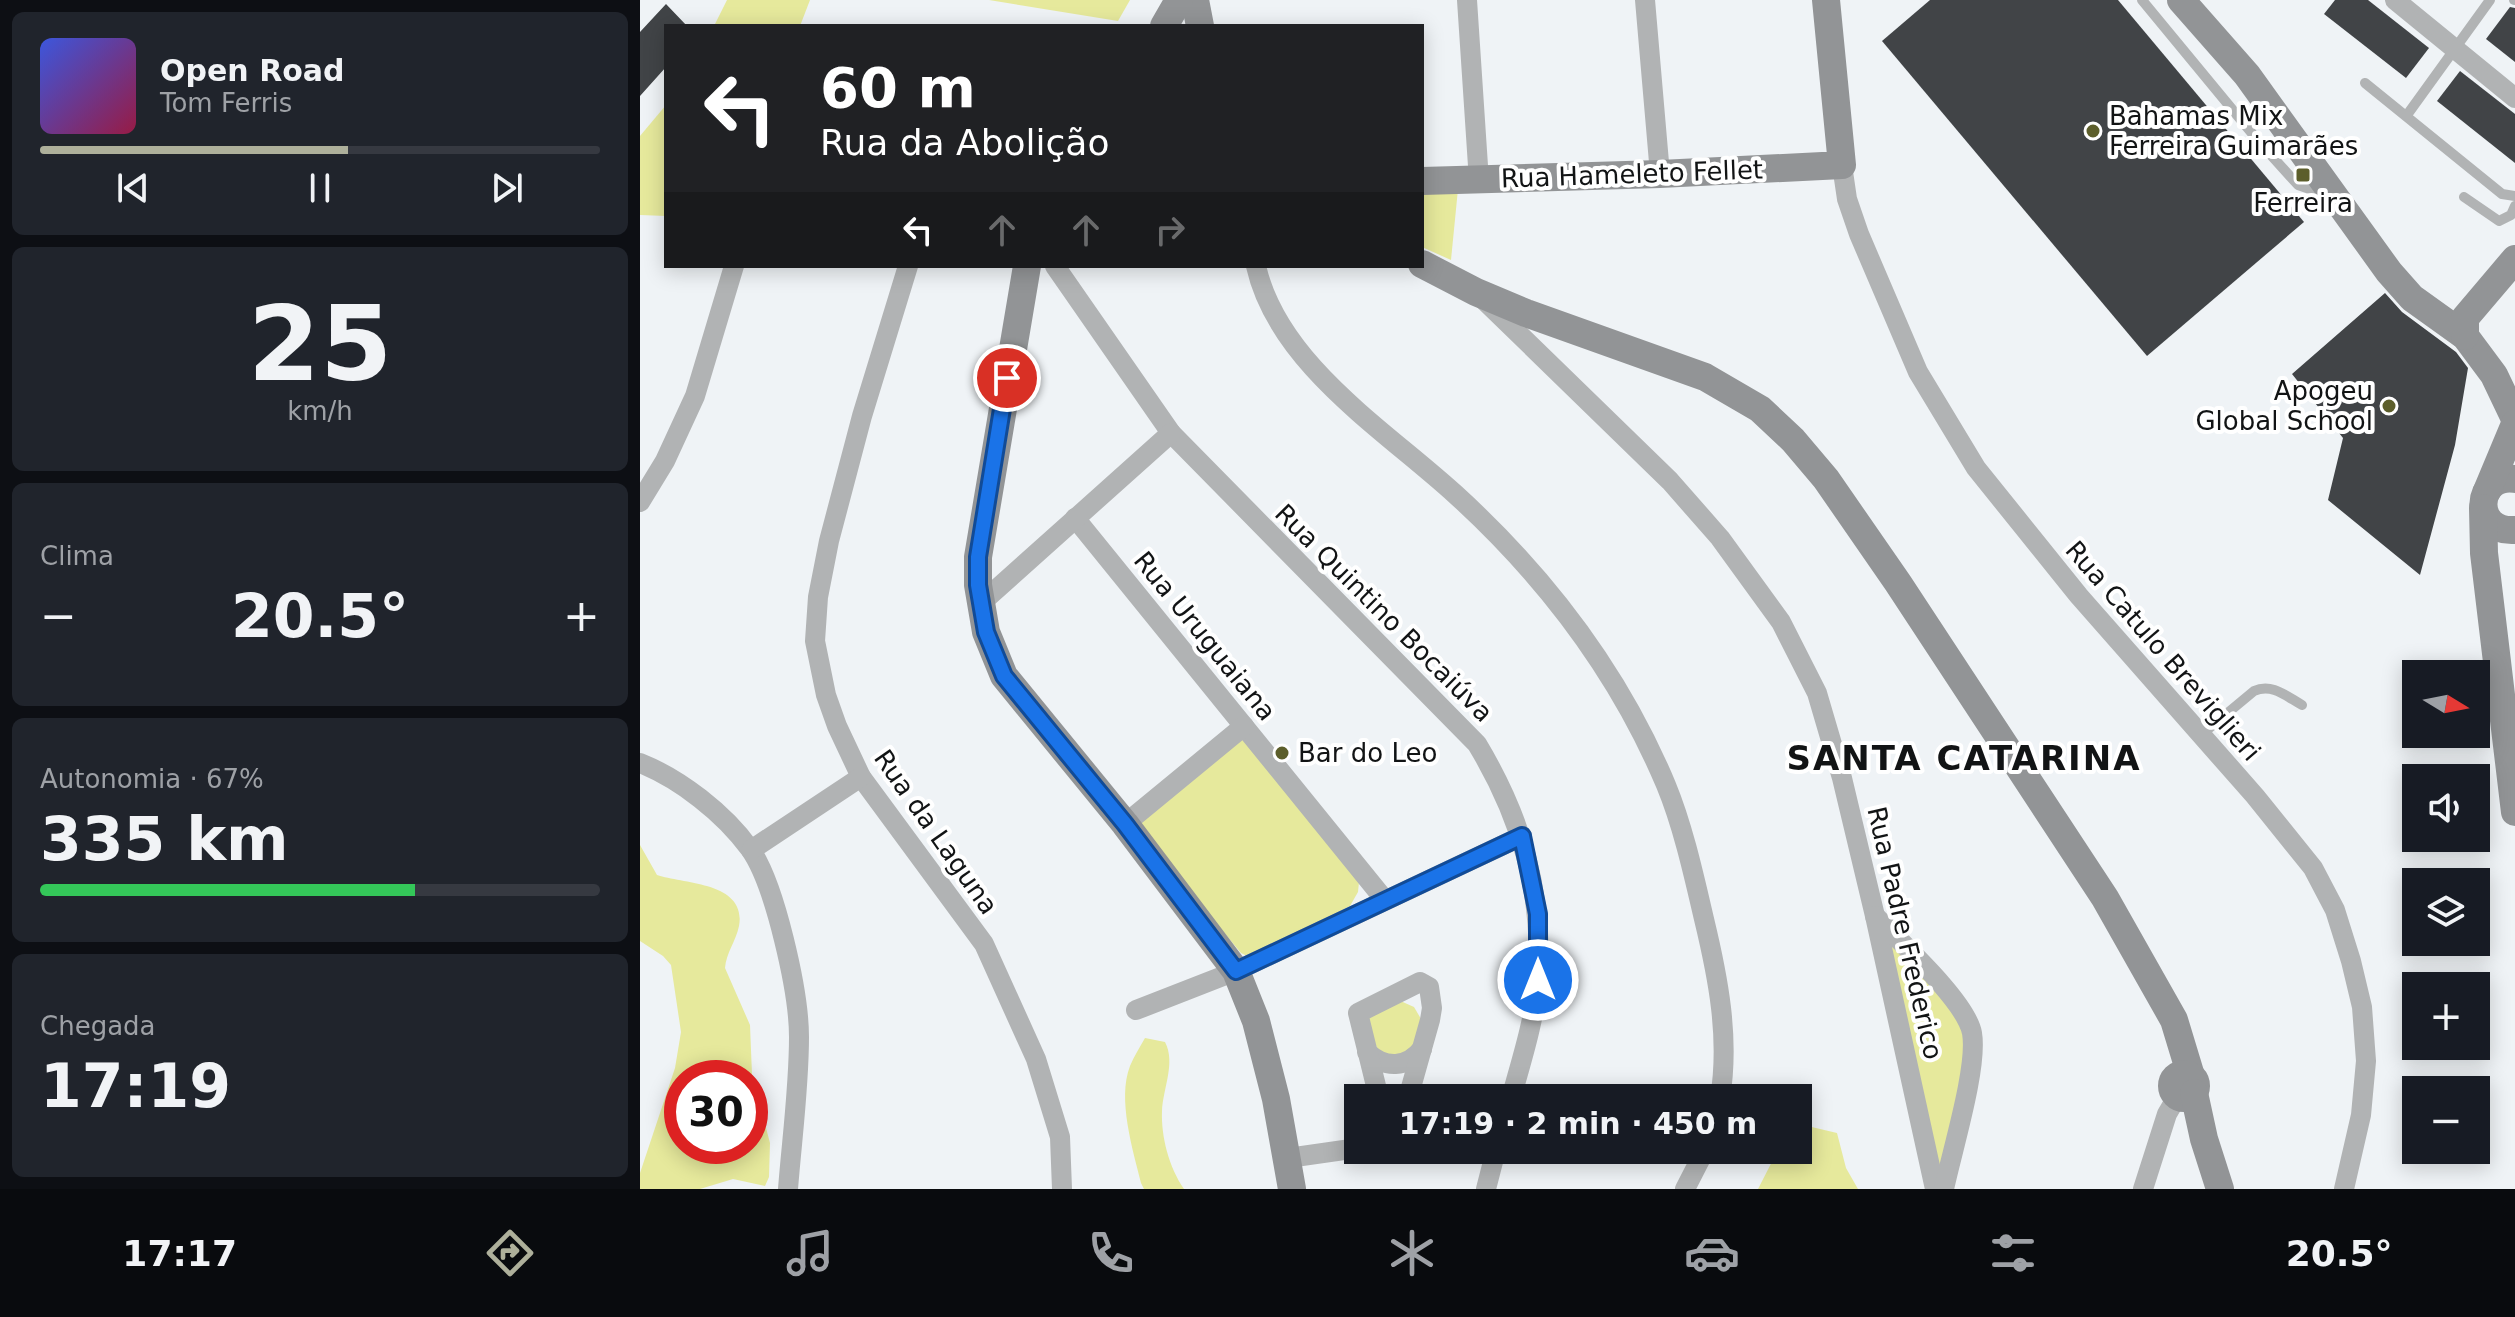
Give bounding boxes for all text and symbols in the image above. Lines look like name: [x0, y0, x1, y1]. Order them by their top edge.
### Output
text: Open Road: [160, 53, 345, 88]
text: 60 m: [820, 55, 976, 120]
icon: left: [688, 56, 792, 160]
text: Tom Ferris: [160, 88, 292, 118]
place label: Bahamas Mix Ferreira Guimarães: [2109, 101, 2358, 161]
text: Rua da Abolição: [820, 122, 1109, 163]
marker: Bahamas Mix Ferreira Guimarães: [2084, 122, 2102, 140]
street label: Rua Hameleto Fellet: [1500, 154, 1764, 194]
icon: previous: [111, 166, 155, 210]
icon: pause: [298, 166, 342, 210]
icon: next: [485, 166, 529, 210]
marker: Ferreira: [2294, 166, 2312, 184]
place label: Ferreira: [2253, 188, 2353, 218]
icon: left: [896, 208, 940, 252]
icon: ahead: [980, 208, 1024, 252]
icon: ahead: [1064, 208, 1108, 252]
icon: right: [1148, 208, 1192, 252]
text: 25: [248, 283, 392, 405]
pin: [973, 344, 1041, 412]
icon: arrive: [985, 356, 1029, 400]
place label: Apogeu Global School: [2195, 376, 2373, 436]
text: km/h: [287, 396, 353, 426]
marker: Apogeu Global School: [2380, 397, 2398, 415]
street label: Rua Quintino Bocaiúva: [1269, 498, 1499, 728]
street label: Rua Catulo Breviglieri: [2059, 535, 2267, 767]
text: Clima: [40, 541, 114, 571]
street label: Rua Uruguaiana: [1128, 546, 1282, 726]
text: 20.5°: [231, 581, 409, 651]
text: −: [40, 590, 77, 641]
text: +: [563, 590, 600, 641]
north arrow: [2402, 660, 2490, 748]
map controls: [2402, 660, 2490, 1164]
place label: Bar do Leo: [1298, 738, 1437, 768]
district label: SANTA CATARINA: [1786, 738, 2142, 778]
street label: Rua da Laguna: [868, 744, 1004, 920]
marker: Bar do Leo: [1273, 744, 1291, 762]
text: Autonomia · 67%: [40, 764, 264, 794]
button: sound: [2402, 764, 2490, 852]
text: 335 km: [40, 804, 289, 874]
street label: Rua Padre Frederico: [1861, 804, 1949, 1062]
button: layers: [2402, 868, 2490, 956]
position arrow: [1496, 938, 1580, 1022]
button: +: [2402, 972, 2490, 1060]
text: Chegada: [40, 1011, 156, 1041]
text: 17:19: [40, 1051, 231, 1121]
speed limit sign: 30: [664, 1060, 768, 1164]
button: −: [2402, 1076, 2490, 1164]
text: 17:19 · 2 min · 450 m: [1399, 1106, 1757, 1141]
icon: directions: [482, 1225, 538, 1281]
icon: music: [782, 1225, 838, 1281]
icon: phone: [1083, 1225, 1139, 1281]
icon: climate: [1384, 1225, 1440, 1281]
icon: car: [1684, 1225, 1740, 1281]
icon: filters: [1985, 1225, 2041, 1281]
text: 17:17: [122, 1233, 237, 1274]
text: 20.5°: [2286, 1233, 2393, 1274]

